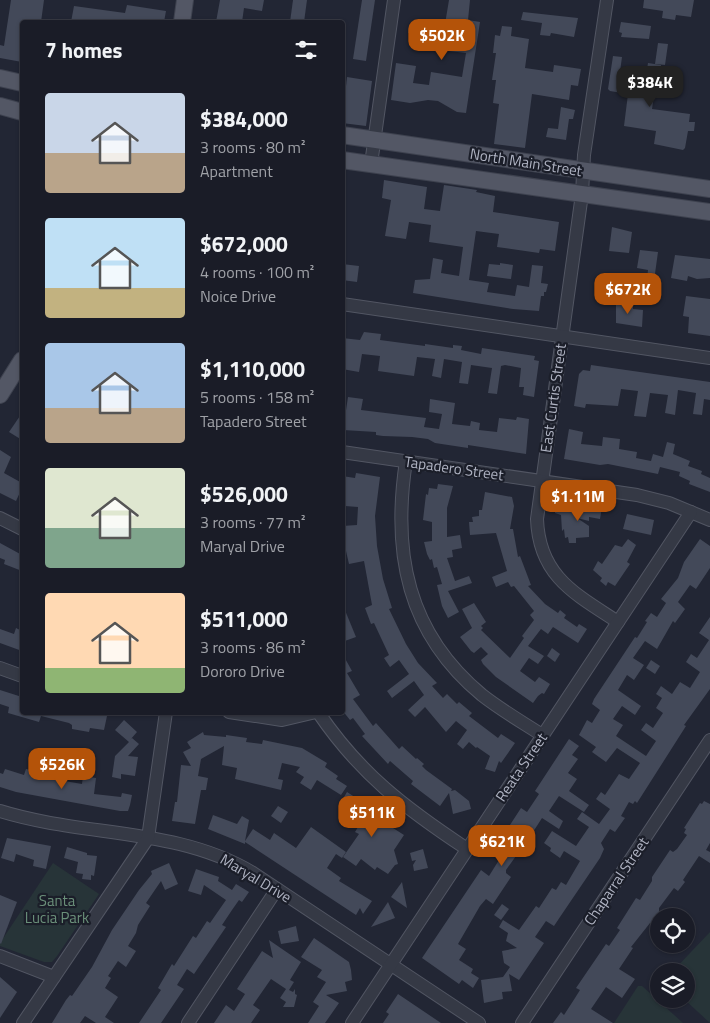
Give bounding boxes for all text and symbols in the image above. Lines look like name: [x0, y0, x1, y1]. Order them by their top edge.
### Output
pin: $502K: [407, 18, 477, 61]
text: $502K: [419, 23, 465, 47]
text: 7 homes: [45, 34, 122, 66]
icon: filters: [292, 36, 320, 64]
pin: $384K: [615, 66, 685, 108]
text: $384K: [627, 70, 673, 94]
text: $384,000: [200, 103, 288, 135]
icon: home: [85, 113, 145, 173]
text: 3 rooms · 80 m²: [200, 135, 305, 159]
street label: North Main Street: [468, 142, 584, 182]
text: Apartment: [200, 159, 273, 183]
text: $672,000: [200, 228, 288, 260]
icon: home: [85, 238, 145, 298]
text: 4 rooms · 100 m²: [200, 260, 314, 284]
pin: $672K: [593, 272, 663, 315]
text: $672K: [605, 277, 651, 301]
text: Noice Drive: [200, 284, 276, 308]
street label: East Curtis Street: [534, 341, 572, 454]
text: $1,110,000: [200, 353, 305, 385]
icon: home: [85, 363, 145, 423]
text: 5 rooms · 158 m²: [200, 385, 314, 409]
text: Tapadero Street: [200, 409, 307, 433]
street label: Tapadero Street: [403, 450, 506, 486]
text: $526,000: [200, 478, 288, 510]
pin: $1.11M: [537, 480, 619, 522]
text: $1.11M: [551, 484, 605, 508]
icon: home: [85, 488, 145, 548]
text: 3 rooms · 77 m²: [200, 510, 305, 534]
text: Maryal Drive: [200, 534, 285, 558]
text: $511,000: [200, 603, 288, 635]
icon: home: [85, 613, 145, 673]
text: 3 rooms · 86 m²: [200, 635, 305, 659]
text: Dororo Drive: [200, 659, 285, 683]
street label: Reata Street: [489, 727, 553, 806]
pin: $526K: [27, 748, 97, 790]
text: $526K: [39, 752, 85, 776]
pin: $511K: [337, 796, 407, 838]
text: $511K: [349, 800, 395, 824]
pin: $621K: [467, 824, 537, 867]
text: $621K: [479, 829, 525, 853]
street label: Chaparral Street: [578, 831, 655, 930]
street label: Maryal Drive: [216, 848, 296, 908]
park label: Santa Lucia Park: [25, 889, 89, 929]
map controls: [650, 908, 695, 1008]
button: locate: [650, 908, 695, 953]
button: layers: [650, 963, 695, 1008]

